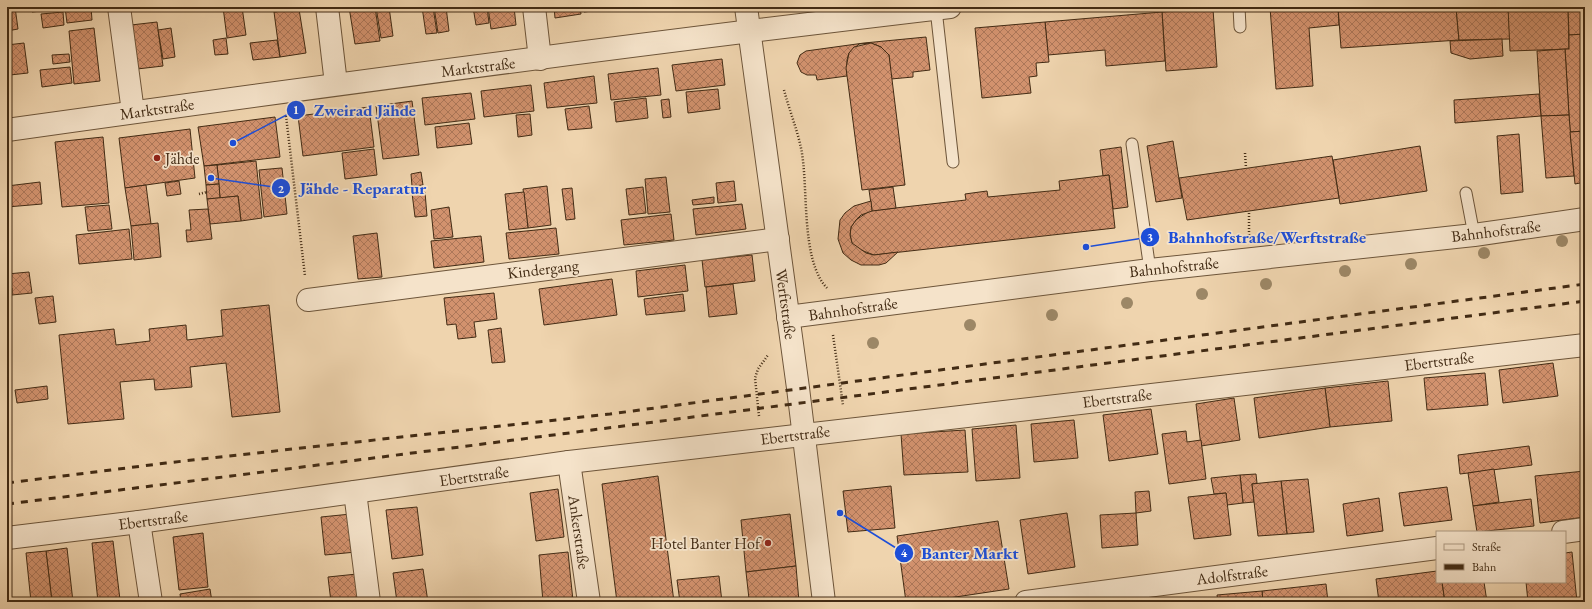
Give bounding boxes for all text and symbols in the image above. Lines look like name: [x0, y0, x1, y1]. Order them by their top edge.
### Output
street label: Marktstraße: [440, 52, 516, 82]
street label: Marktstraße: [119, 93, 195, 125]
callout: Zweirad Jähde: [286, 95, 424, 124]
text: Zweirad Jähde: [314, 99, 416, 121]
text: 1: [293, 102, 299, 118]
place label: Jähde: [163, 148, 199, 169]
marker: Jähde: [152, 153, 162, 163]
callout: Jähde - Reparatur: [271, 174, 434, 203]
text: Jähde - Reparatur: [298, 177, 426, 199]
text: 2: [278, 181, 285, 197]
street label: Bahnhofstraße: [1450, 215, 1542, 247]
callout: Bahnhofstraße/Werftstraße: [1140, 222, 1374, 251]
text: Bahnhofstraße/Werftstraße: [1168, 226, 1366, 248]
text: 3: [1147, 229, 1153, 245]
street label: Bahnhofstraße: [1128, 252, 1220, 282]
street label: Kindergang: [506, 254, 581, 284]
street label: Werftstraße: [771, 267, 801, 341]
street label: Bahnhofstraße: [807, 292, 899, 326]
street label: Ebertstraße: [1403, 346, 1475, 376]
street label: Ebertstraße: [1081, 383, 1153, 413]
street label: Ebertstraße: [759, 420, 831, 450]
street label: Ebertstraße: [438, 461, 510, 491]
street label: Ankerstraße: [563, 492, 595, 571]
street label: Ebertstraße: [117, 505, 189, 535]
legend: [1436, 531, 1566, 583]
place label: Hotel Banter Hof: [651, 533, 762, 554]
marker: Hotel Banter Hof: [763, 538, 773, 548]
callout: Banter Markt: [894, 539, 1027, 568]
text: Straße: [1472, 539, 1501, 555]
text: Banter Markt: [921, 542, 1019, 564]
text: 4: [901, 545, 908, 561]
text: Bahn: [1472, 559, 1497, 575]
street label: Adolfstraße: [1194, 560, 1269, 590]

